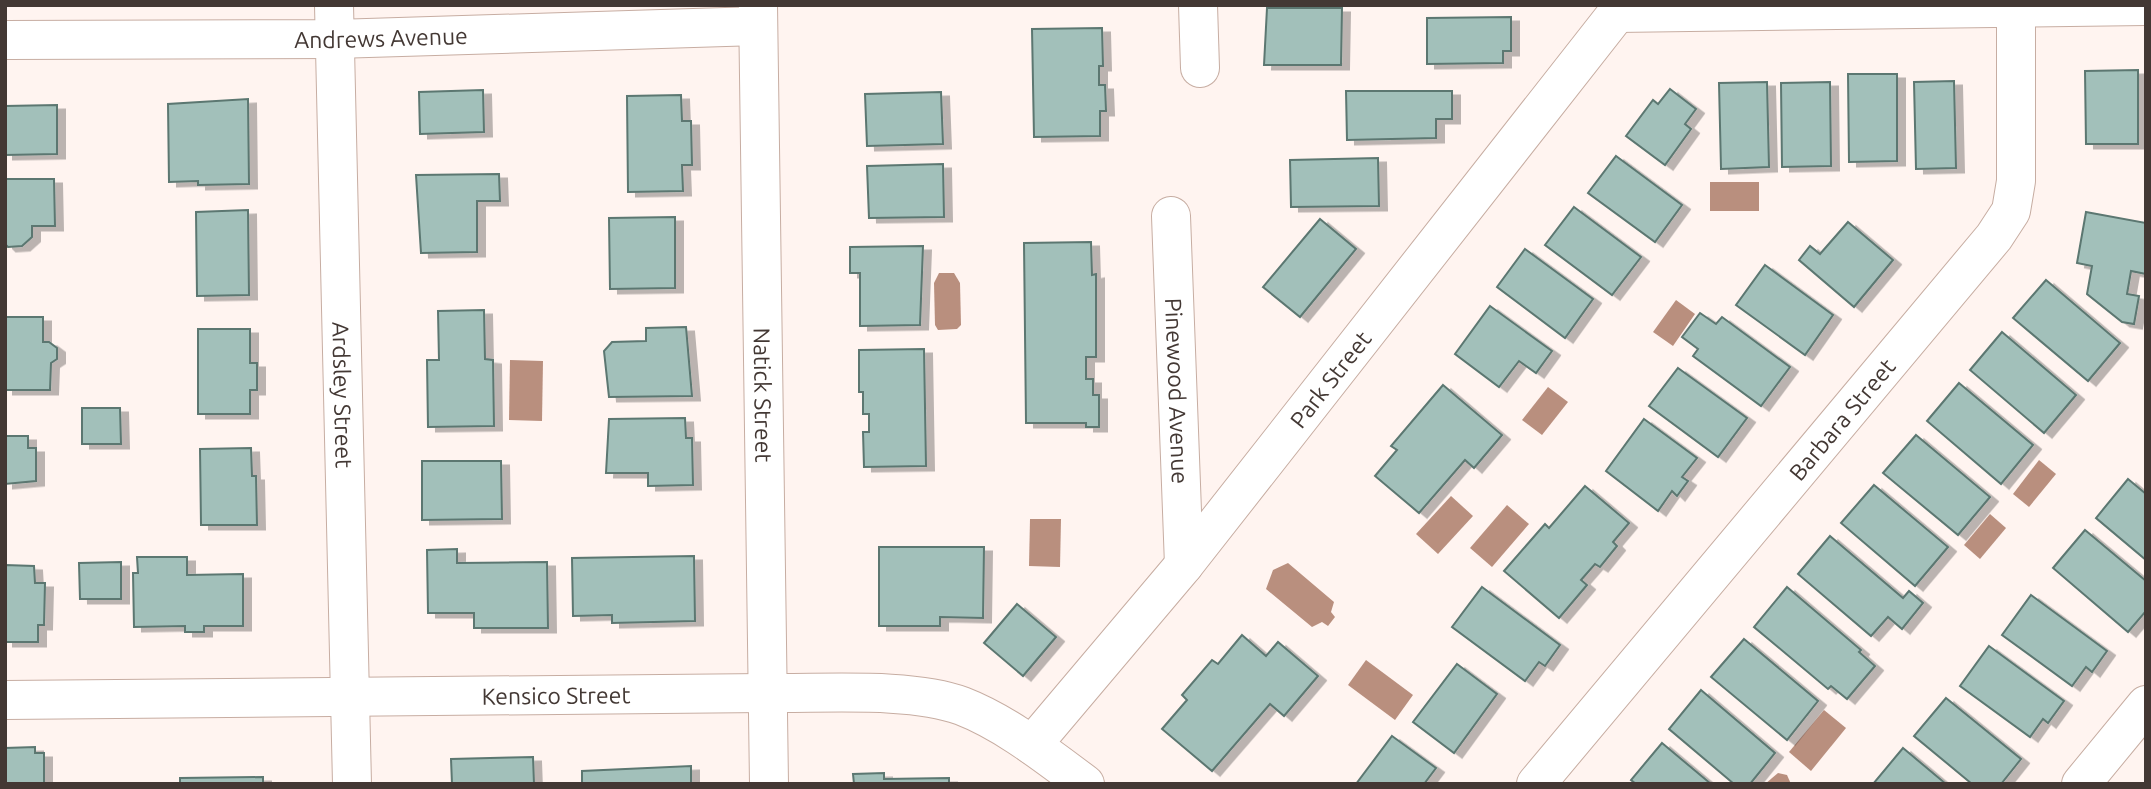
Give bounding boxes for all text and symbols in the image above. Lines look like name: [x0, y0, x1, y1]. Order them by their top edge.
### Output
street label: Andrews Avenue: [294, 22, 468, 52]
street label: Pinewood Avenue: [1162, 297, 1193, 484]
street label: Ardsley Street: [329, 321, 357, 468]
street label: Park Street: [1284, 326, 1375, 432]
street label: Natick Street: [750, 327, 777, 463]
street label: Barbara Street: [1784, 353, 1899, 485]
street label: Kensico Street: [481, 682, 630, 708]

